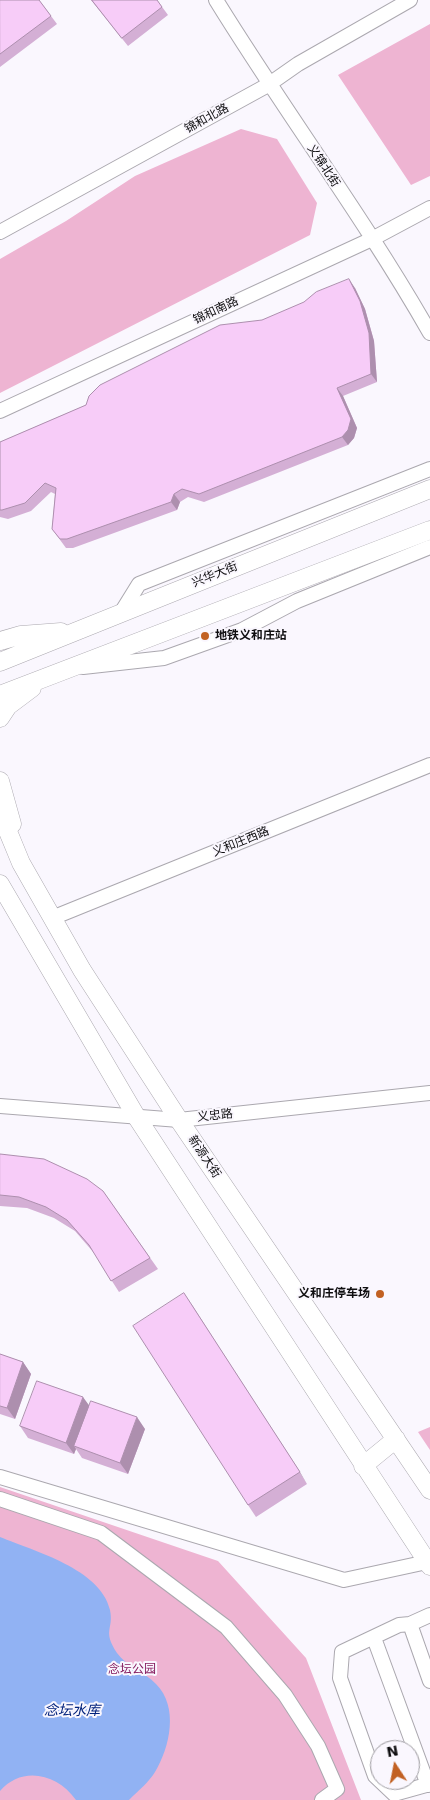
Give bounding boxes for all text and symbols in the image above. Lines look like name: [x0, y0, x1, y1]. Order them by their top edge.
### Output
street label: 锦和北路: [183, 101, 231, 137]
street label: 义锦北街: [304, 142, 342, 190]
street label: 锦和南路: [191, 294, 241, 328]
street label: 兴华大街: [190, 559, 240, 591]
place label: 地铁义和庄站: [215, 629, 287, 643]
marker: 地铁义和庄站: [199, 630, 211, 642]
street label: 义和庄西路: [210, 824, 272, 860]
street label: 义忠路: [196, 1107, 234, 1125]
street label: 新源大街: [185, 1133, 223, 1181]
place label: 义和庄停车场: [298, 1287, 370, 1301]
marker: 义和庄停车场: [374, 1288, 386, 1300]
park label: 念坛公园: [108, 1663, 156, 1677]
water label: 念坛水库: [44, 1703, 100, 1719]
north arrow: [370, 1740, 420, 1790]
text: N: [385, 1742, 400, 1760]

